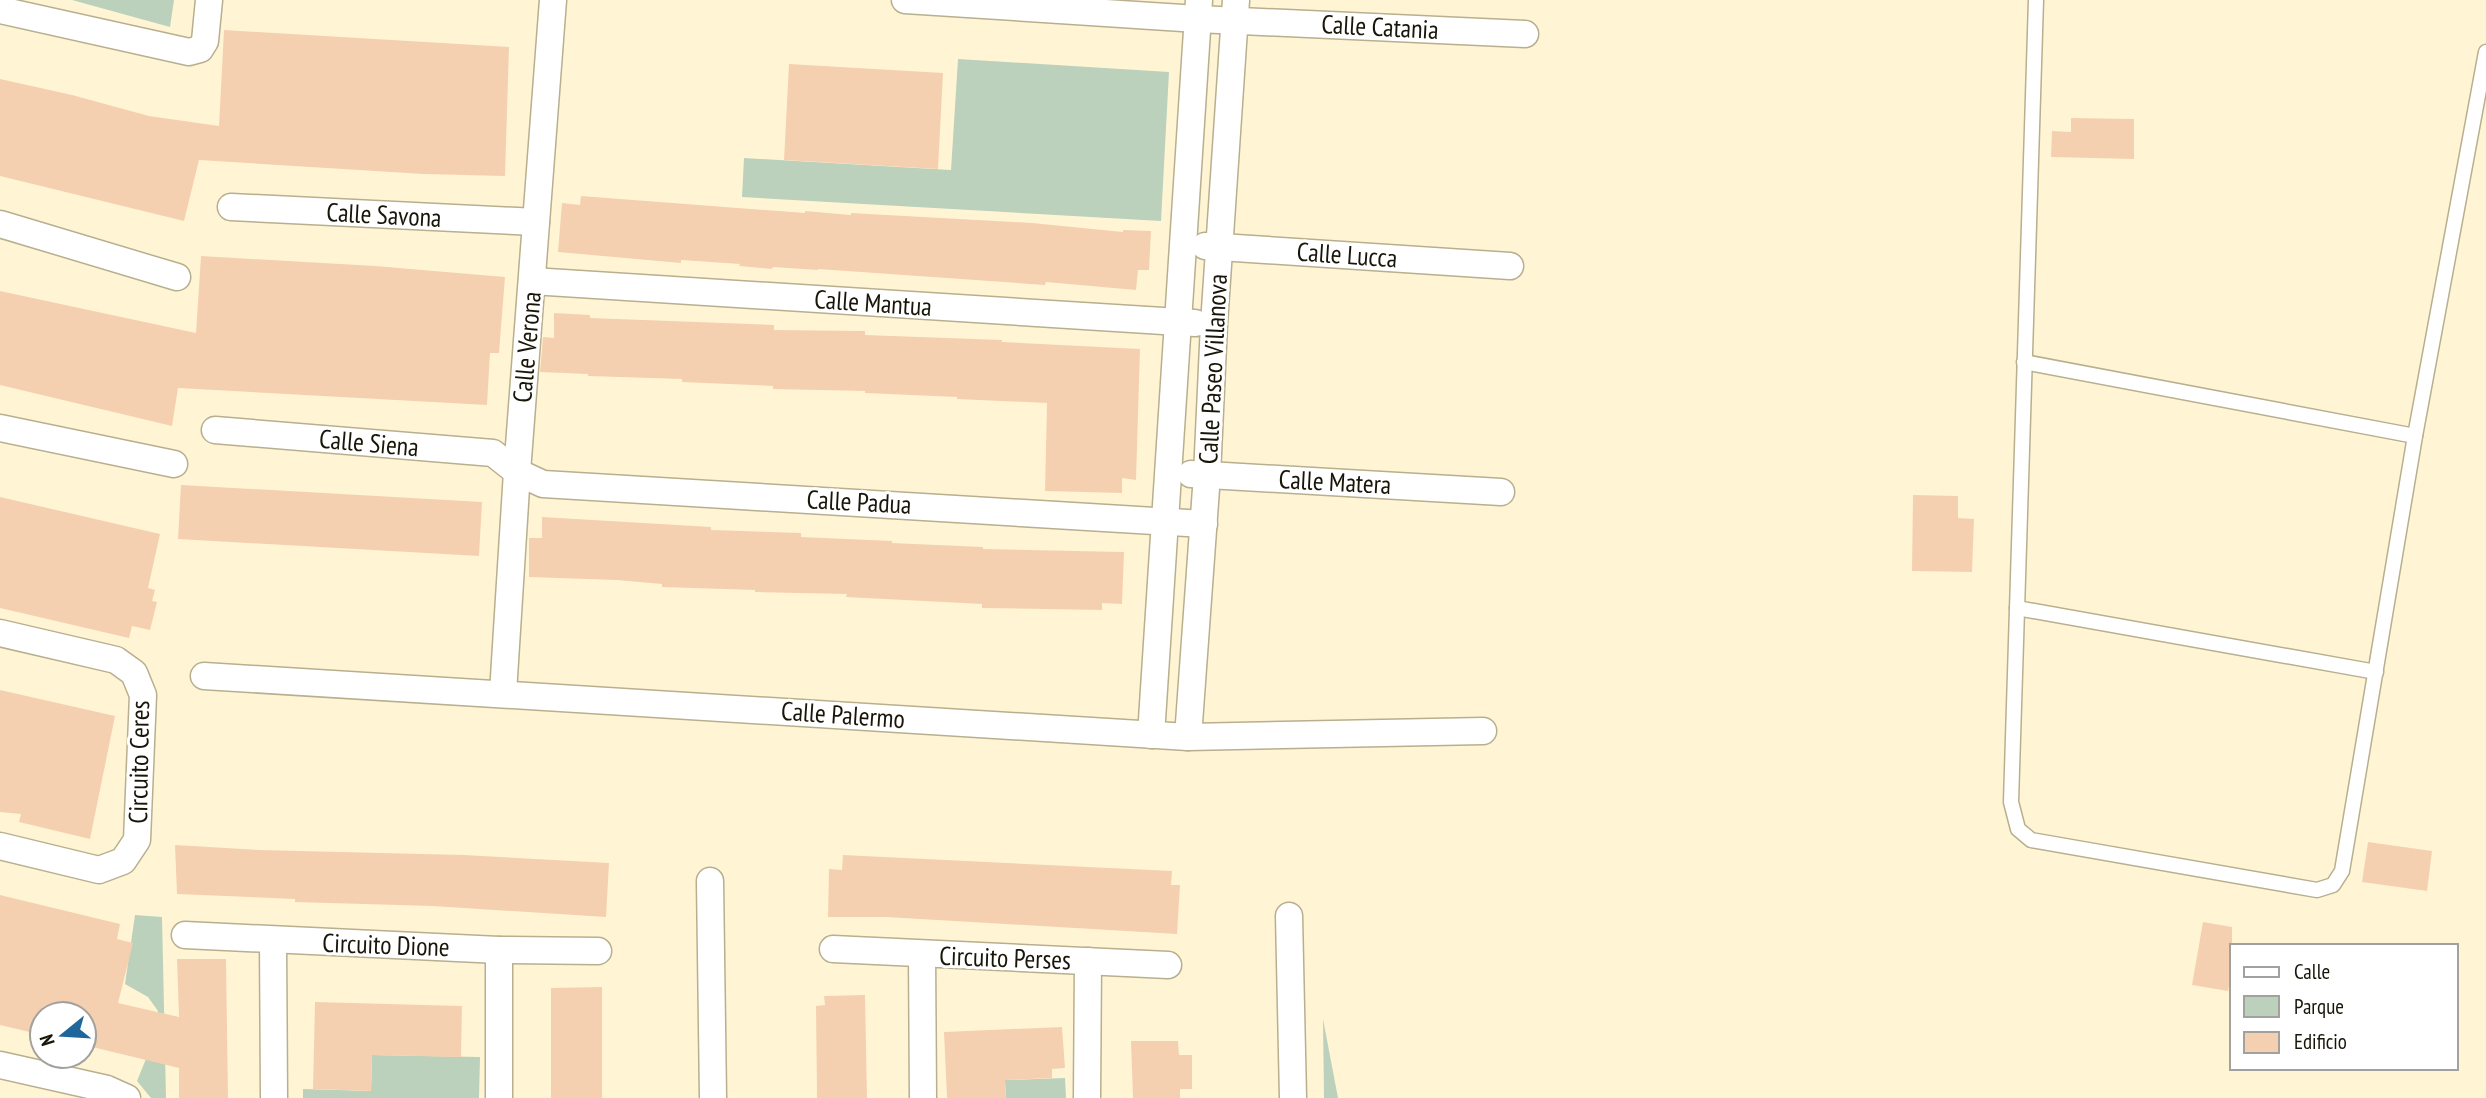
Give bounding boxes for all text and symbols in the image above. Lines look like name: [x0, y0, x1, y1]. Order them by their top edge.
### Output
street label: Calle Catania: [1321, 7, 1439, 46]
street label: Calle Savona: [326, 195, 442, 234]
street label: Calle Lucca: [1296, 235, 1398, 274]
street label: Calle Paseo Villanova: [1191, 273, 1234, 465]
street label: Calle Mantua: [813, 282, 933, 323]
street label: Calle Verona: [505, 290, 548, 404]
street label: Calle Siena: [318, 422, 420, 463]
street label: Calle Matera: [1278, 462, 1392, 501]
street label: Calle Padua: [806, 482, 912, 521]
street label: Calle Palermo: [780, 694, 906, 735]
street label: Circuito Ceres: [121, 700, 156, 824]
street label: Circuito Dione: [322, 926, 450, 963]
street label: Circuito Perses: [939, 939, 1071, 976]
legend: [2230, 944, 2458, 1070]
text: Calle: [2294, 958, 2330, 985]
text: Parque: [2294, 993, 2344, 1020]
north arrow: [28, 1000, 98, 1070]
text: Edificio: [2294, 1028, 2347, 1055]
text: N: [34, 1032, 60, 1049]

